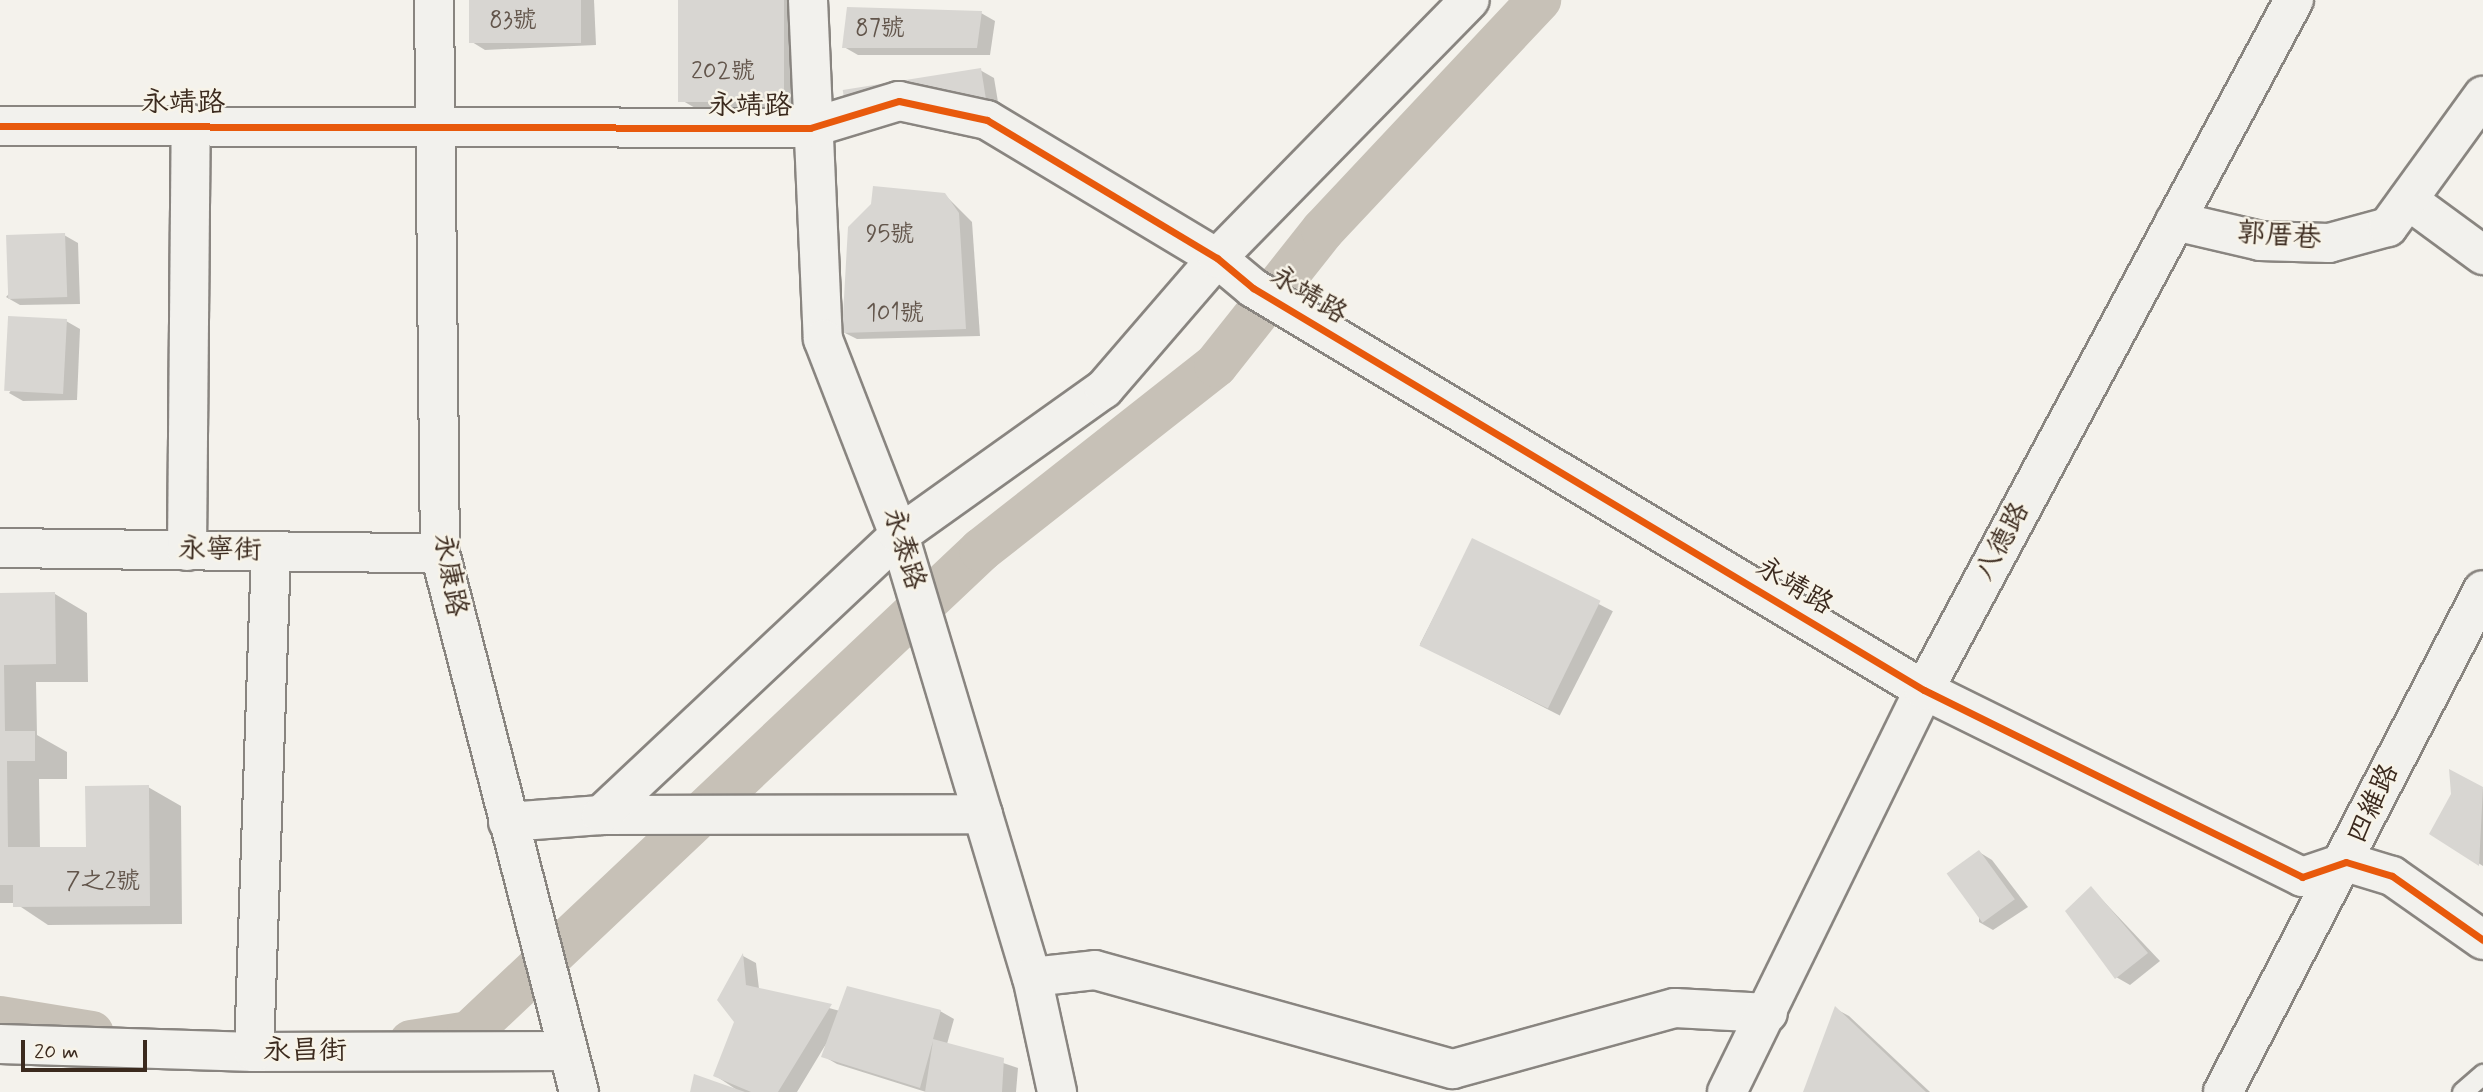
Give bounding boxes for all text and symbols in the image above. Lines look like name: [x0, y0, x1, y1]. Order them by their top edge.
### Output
house number: 83號: [489, 7, 537, 35]
house number: 87號: [855, 15, 905, 43]
house number: 202號: [691, 58, 755, 86]
street label: 永靖路: [141, 87, 225, 121]
street label: 永靖路: [708, 90, 792, 124]
street label: 郭厝巷: [2236, 217, 2322, 257]
house number: 95號: [866, 221, 914, 249]
street label: 永靖路: [1263, 260, 1353, 332]
house number: 101號: [866, 300, 924, 328]
street label: 八德路: [1968, 497, 2038, 587]
street label: 永泰路: [875, 504, 931, 594]
street label: 永康路: [425, 531, 473, 619]
street label: 永寧街: [178, 533, 262, 569]
street label: 永靖路: [1749, 551, 1839, 623]
street label: 四維路: [2341, 759, 2407, 849]
house number: 7之2號: [66, 868, 140, 896]
scale bar: [24, 1026, 150, 1070]
street label: 永昌街: [263, 1035, 347, 1069]
text: 20 m: [34, 1038, 79, 1066]

